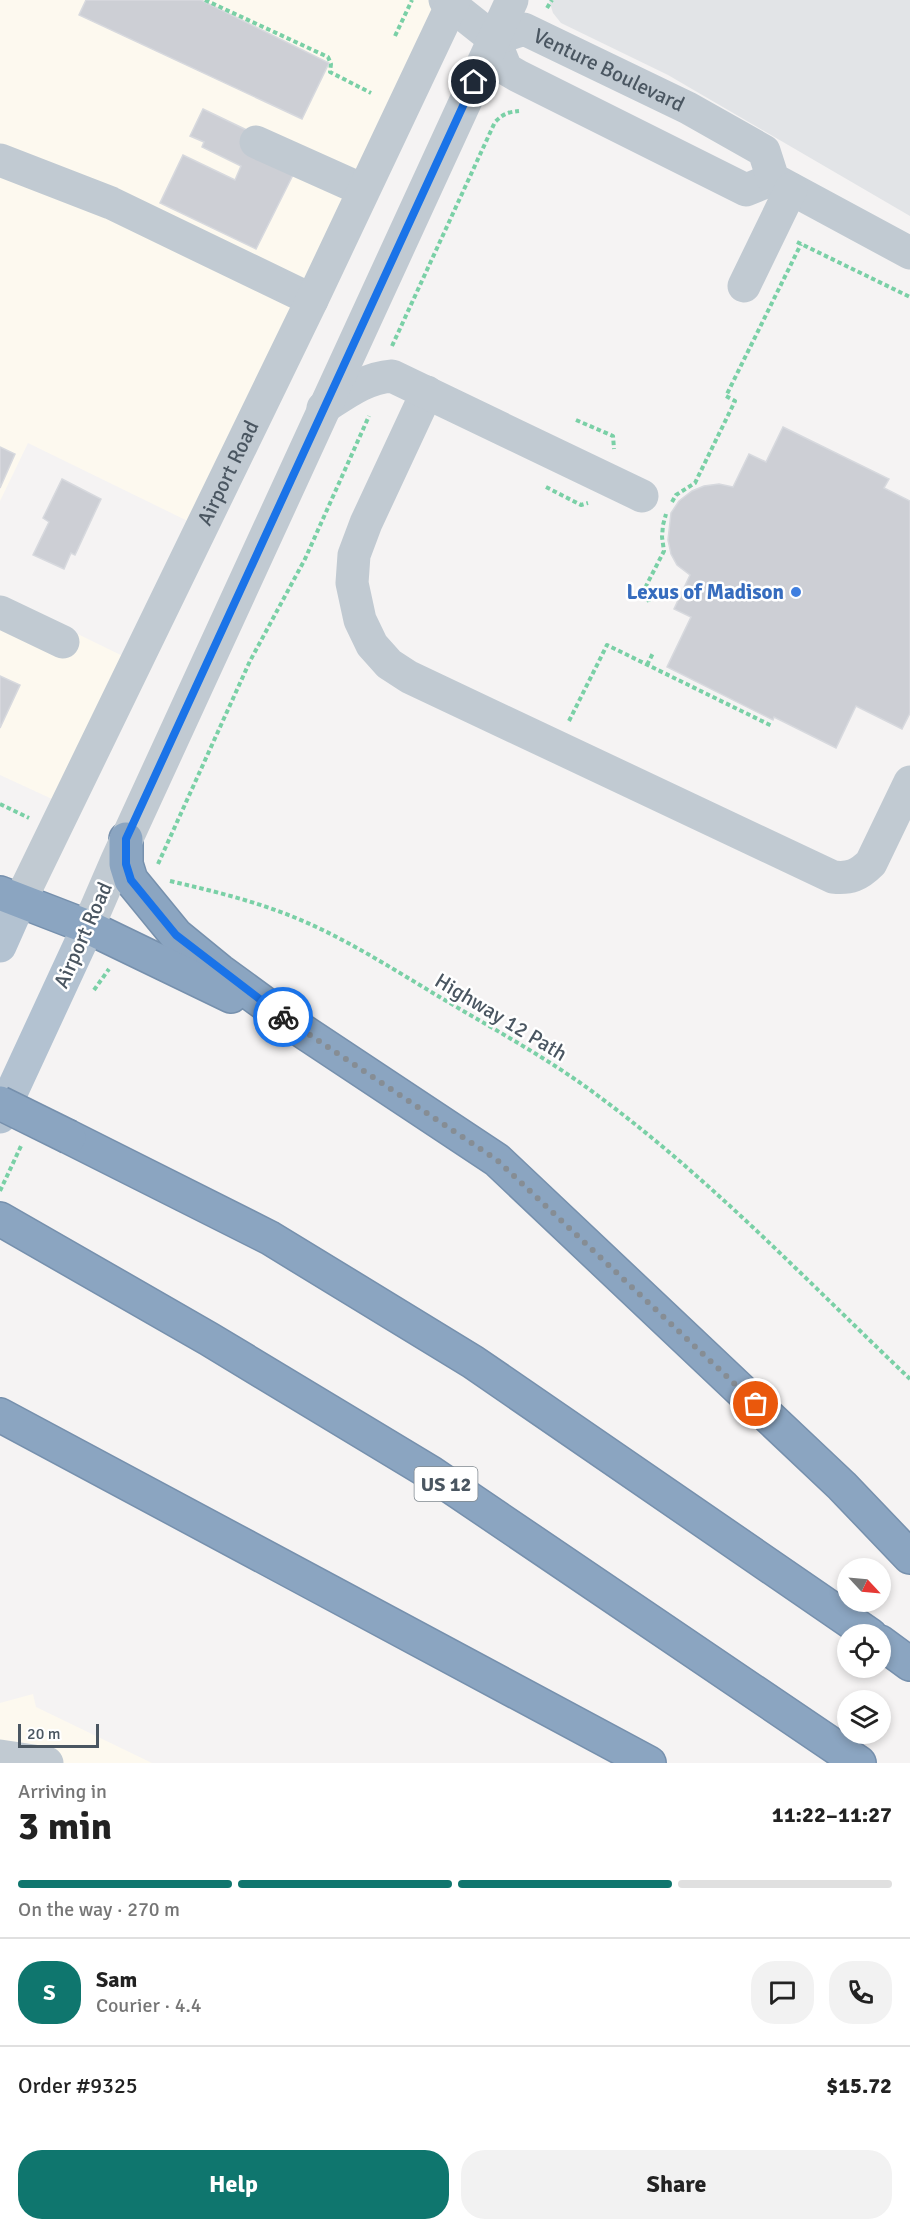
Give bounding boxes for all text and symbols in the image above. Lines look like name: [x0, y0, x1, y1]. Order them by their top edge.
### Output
street label: Venture Boulevard: [529, 23, 689, 117]
pin: [448, 56, 499, 107]
icon: home: [457, 65, 490, 98]
street label: Airport Road: [192, 416, 265, 530]
place label: Lexus of Madison: [627, 579, 784, 605]
marker: Lexus of Madison: [789, 585, 803, 599]
street label: Airport Road: [48, 878, 118, 992]
street label: Highway 12 Path: [430, 967, 572, 1067]
courier: [253, 987, 313, 1047]
icon: bike: [267, 1001, 300, 1034]
pin: [730, 1378, 781, 1429]
icon: bag: [739, 1387, 772, 1420]
road number: US 12: [414, 1467, 478, 1501]
north arrow: [837, 1558, 891, 1612]
map controls: [837, 1558, 891, 1744]
button: locate: [837, 1624, 891, 1678]
button: layers: [837, 1690, 891, 1744]
scale bar: [18, 1721, 99, 1748]
text: 20 m: [27, 1724, 61, 1744]
text: Arriving in: [18, 1779, 107, 1804]
text: 11:22–11:27: [772, 1801, 892, 1828]
text: 3 min: [18, 1802, 112, 1850]
text: On the way · 270 m: [18, 1897, 180, 1922]
button: chat: [751, 1961, 814, 2024]
button: phone: [829, 1961, 892, 2024]
text: Sam: [96, 1966, 137, 1993]
text: S: [43, 1979, 56, 2006]
text: Courier · 4.4: [96, 1993, 202, 2018]
text: Order #9325: [18, 2072, 138, 2099]
text: $15.72: [826, 2072, 892, 2099]
button: Help: [18, 2150, 449, 2219]
button: Share: [461, 2150, 892, 2219]

